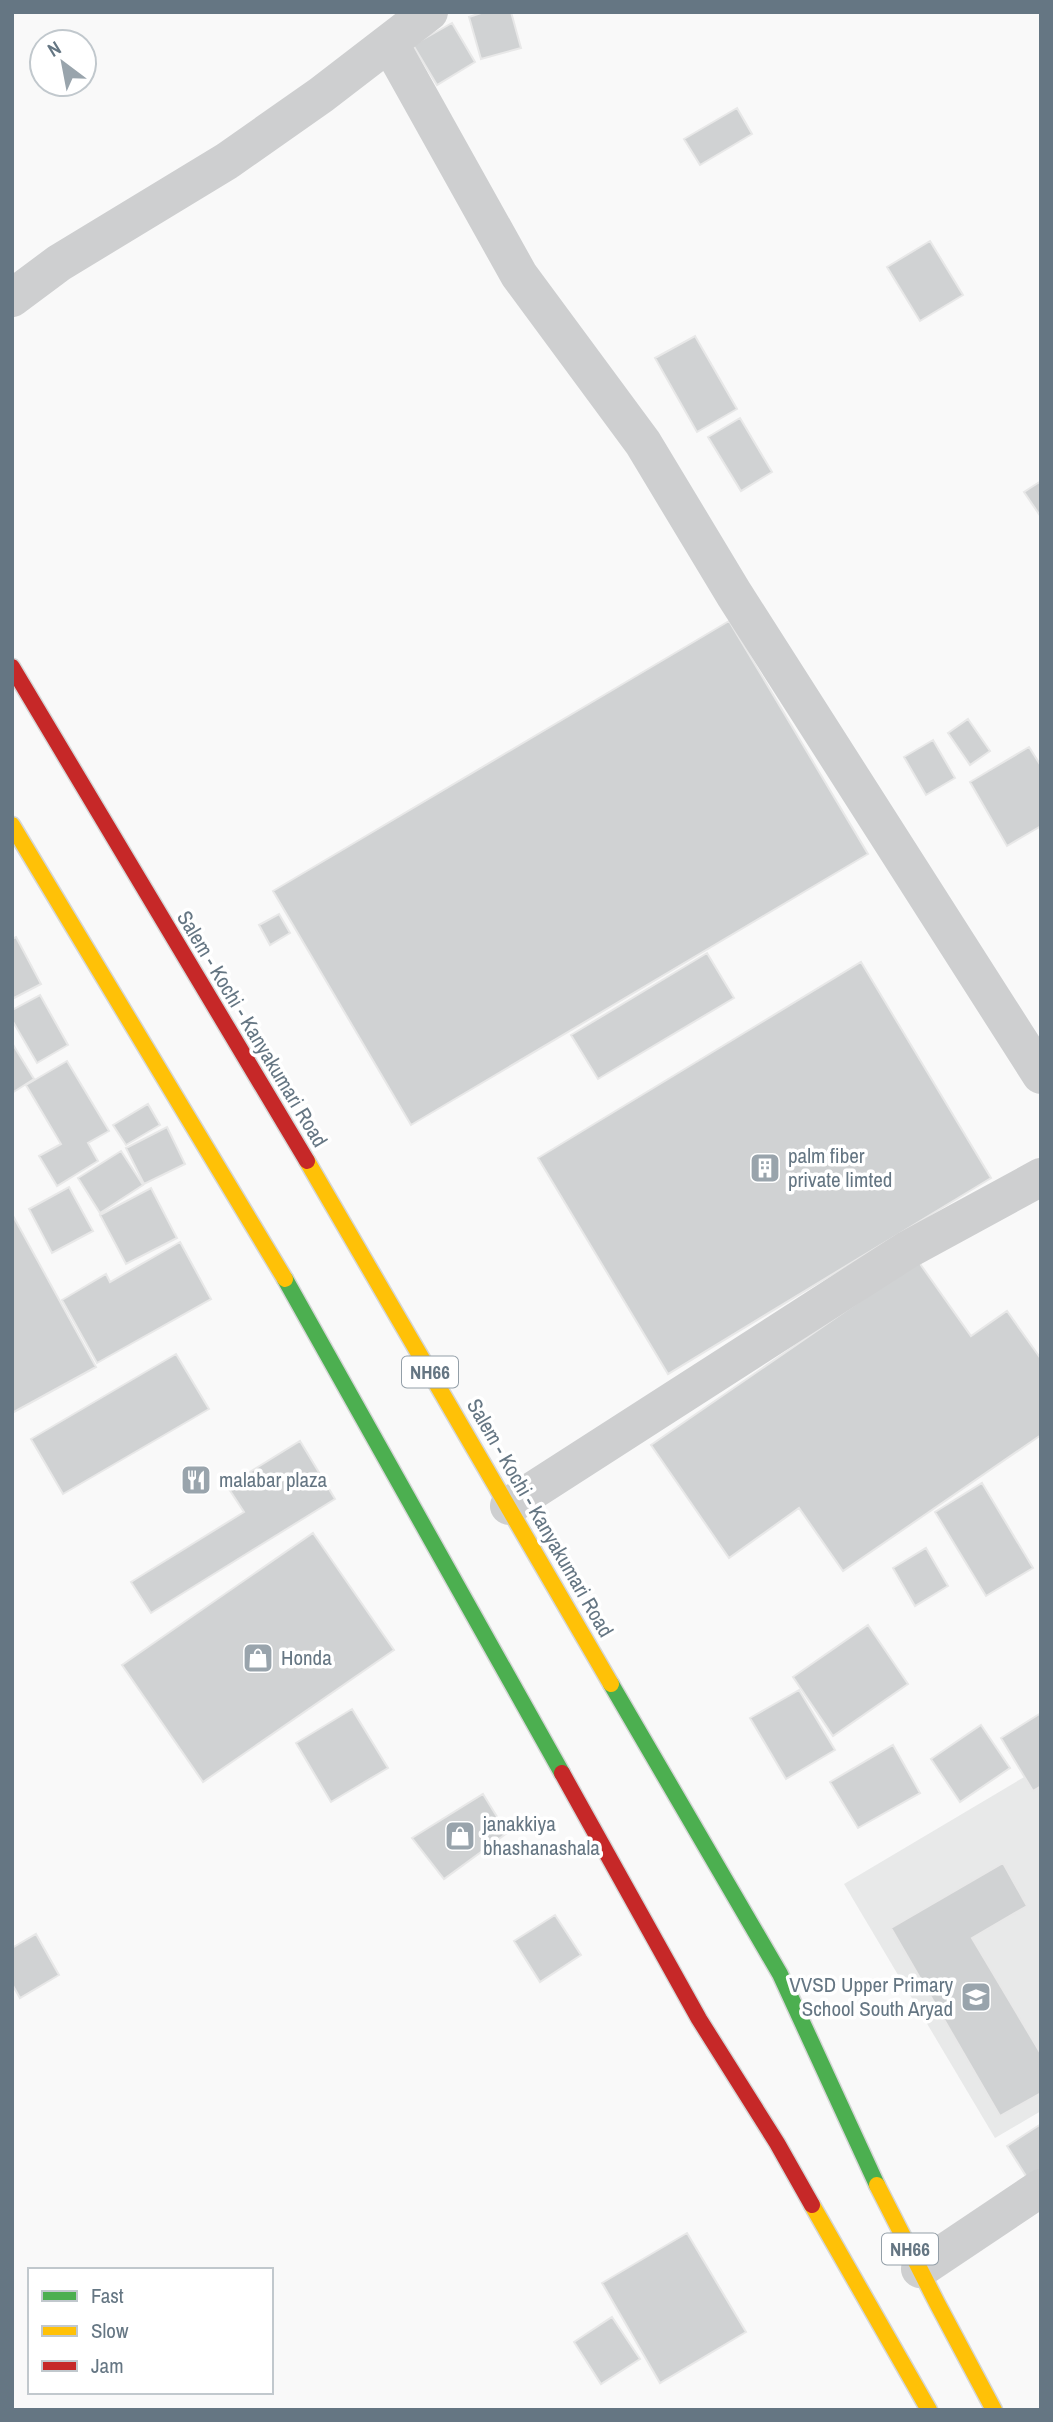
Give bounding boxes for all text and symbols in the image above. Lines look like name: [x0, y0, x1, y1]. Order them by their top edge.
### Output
north arrow: [28, 28, 98, 98]
text: N: [42, 35, 66, 63]
street label: Salem - Kochi - Kanyakumari Road: [170, 905, 335, 1152]
place label: palm fiber private limted: [788, 1141, 892, 1194]
building icon: palm fiber private limted: [748, 1151, 782, 1185]
road number: NH66: [402, 1356, 458, 1388]
street label: Salem - Kochi - Kanyakumari Road: [460, 1393, 621, 1642]
restaurant icon: malabar plaza: [179, 1463, 213, 1497]
place label: malabar plaza: [219, 1465, 328, 1494]
shop icon: Honda: [241, 1641, 275, 1675]
place label: Honda: [281, 1643, 332, 1672]
place label: janakkiya bhashanashala: [482, 1809, 600, 1862]
shop icon: janakkiya bhashanashala: [443, 1819, 477, 1853]
place label: VVSD Upper Primary School South Aryad: [789, 1970, 953, 2023]
school or university icon: VVSD Upper Primary School South Aryad: [959, 1980, 993, 2014]
road number: NH66: [882, 2234, 938, 2264]
legend: [28, 2268, 273, 2394]
text: Fast: [91, 2281, 124, 2310]
text: Slow: [91, 2316, 129, 2345]
text: Jam: [91, 2351, 124, 2380]

